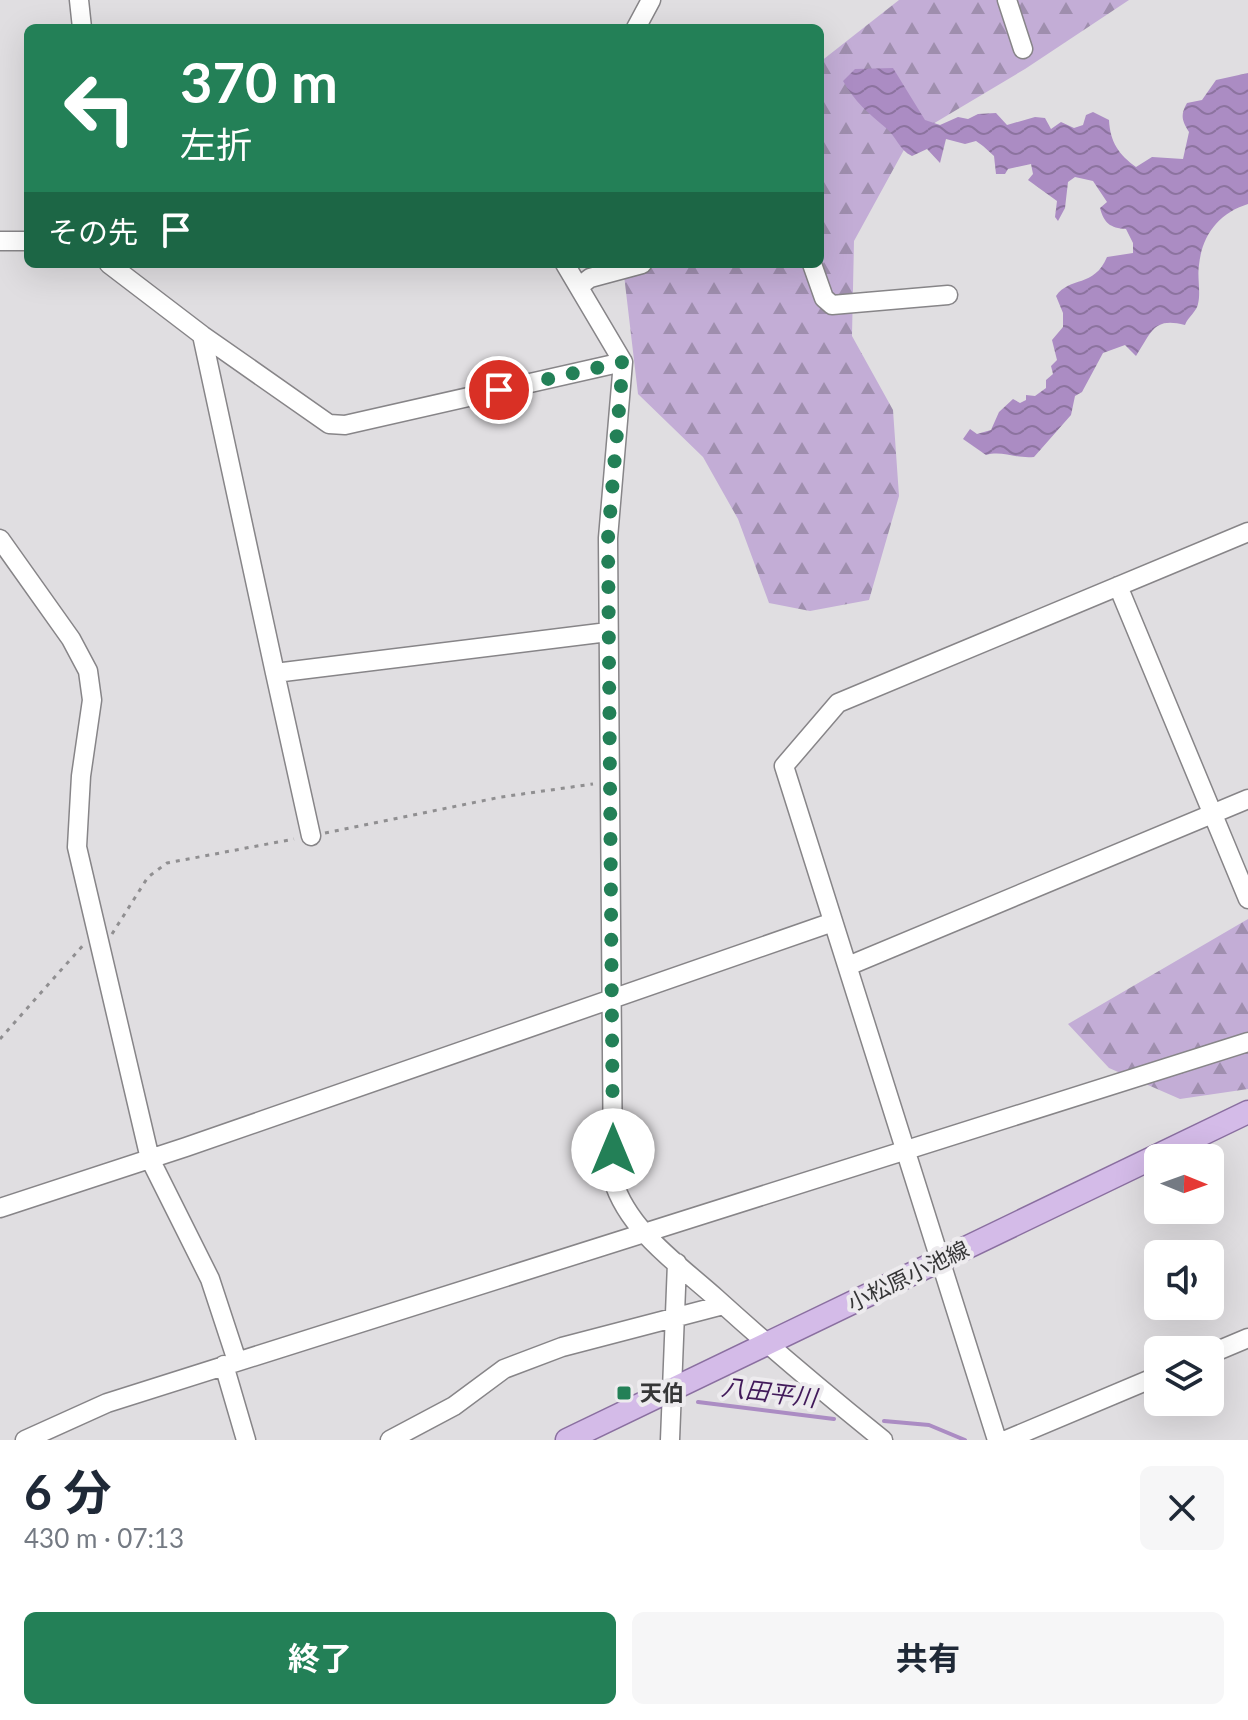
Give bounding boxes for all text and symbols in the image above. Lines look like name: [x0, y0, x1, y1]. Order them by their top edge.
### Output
text: 370 m: [180, 48, 338, 115]
icon: left: [48, 56, 152, 160]
text: 左折: [180, 122, 252, 166]
icon: arrive: [154, 208, 198, 252]
text: その先: [48, 213, 138, 249]
pin: [465, 356, 533, 424]
icon: arrive: [477, 368, 521, 412]
position arrow: [571, 1108, 655, 1192]
north arrow: [1144, 1144, 1224, 1224]
map controls: [1144, 1144, 1224, 1416]
street label: 小松原小池線: [843, 1234, 973, 1317]
button: sound: [1144, 1240, 1224, 1320]
button: layers: [1144, 1336, 1224, 1416]
water label: 八田平川: [720, 1371, 822, 1412]
place label: 天伯: [640, 1379, 684, 1406]
marker: 天伯: [615, 1384, 633, 1402]
text: 6 分: [24, 1463, 112, 1520]
button: close: [1140, 1466, 1224, 1550]
text: 430 m · 07:13: [24, 1522, 184, 1554]
button: 終了: [24, 1612, 616, 1704]
button: 共有: [632, 1612, 1224, 1704]

